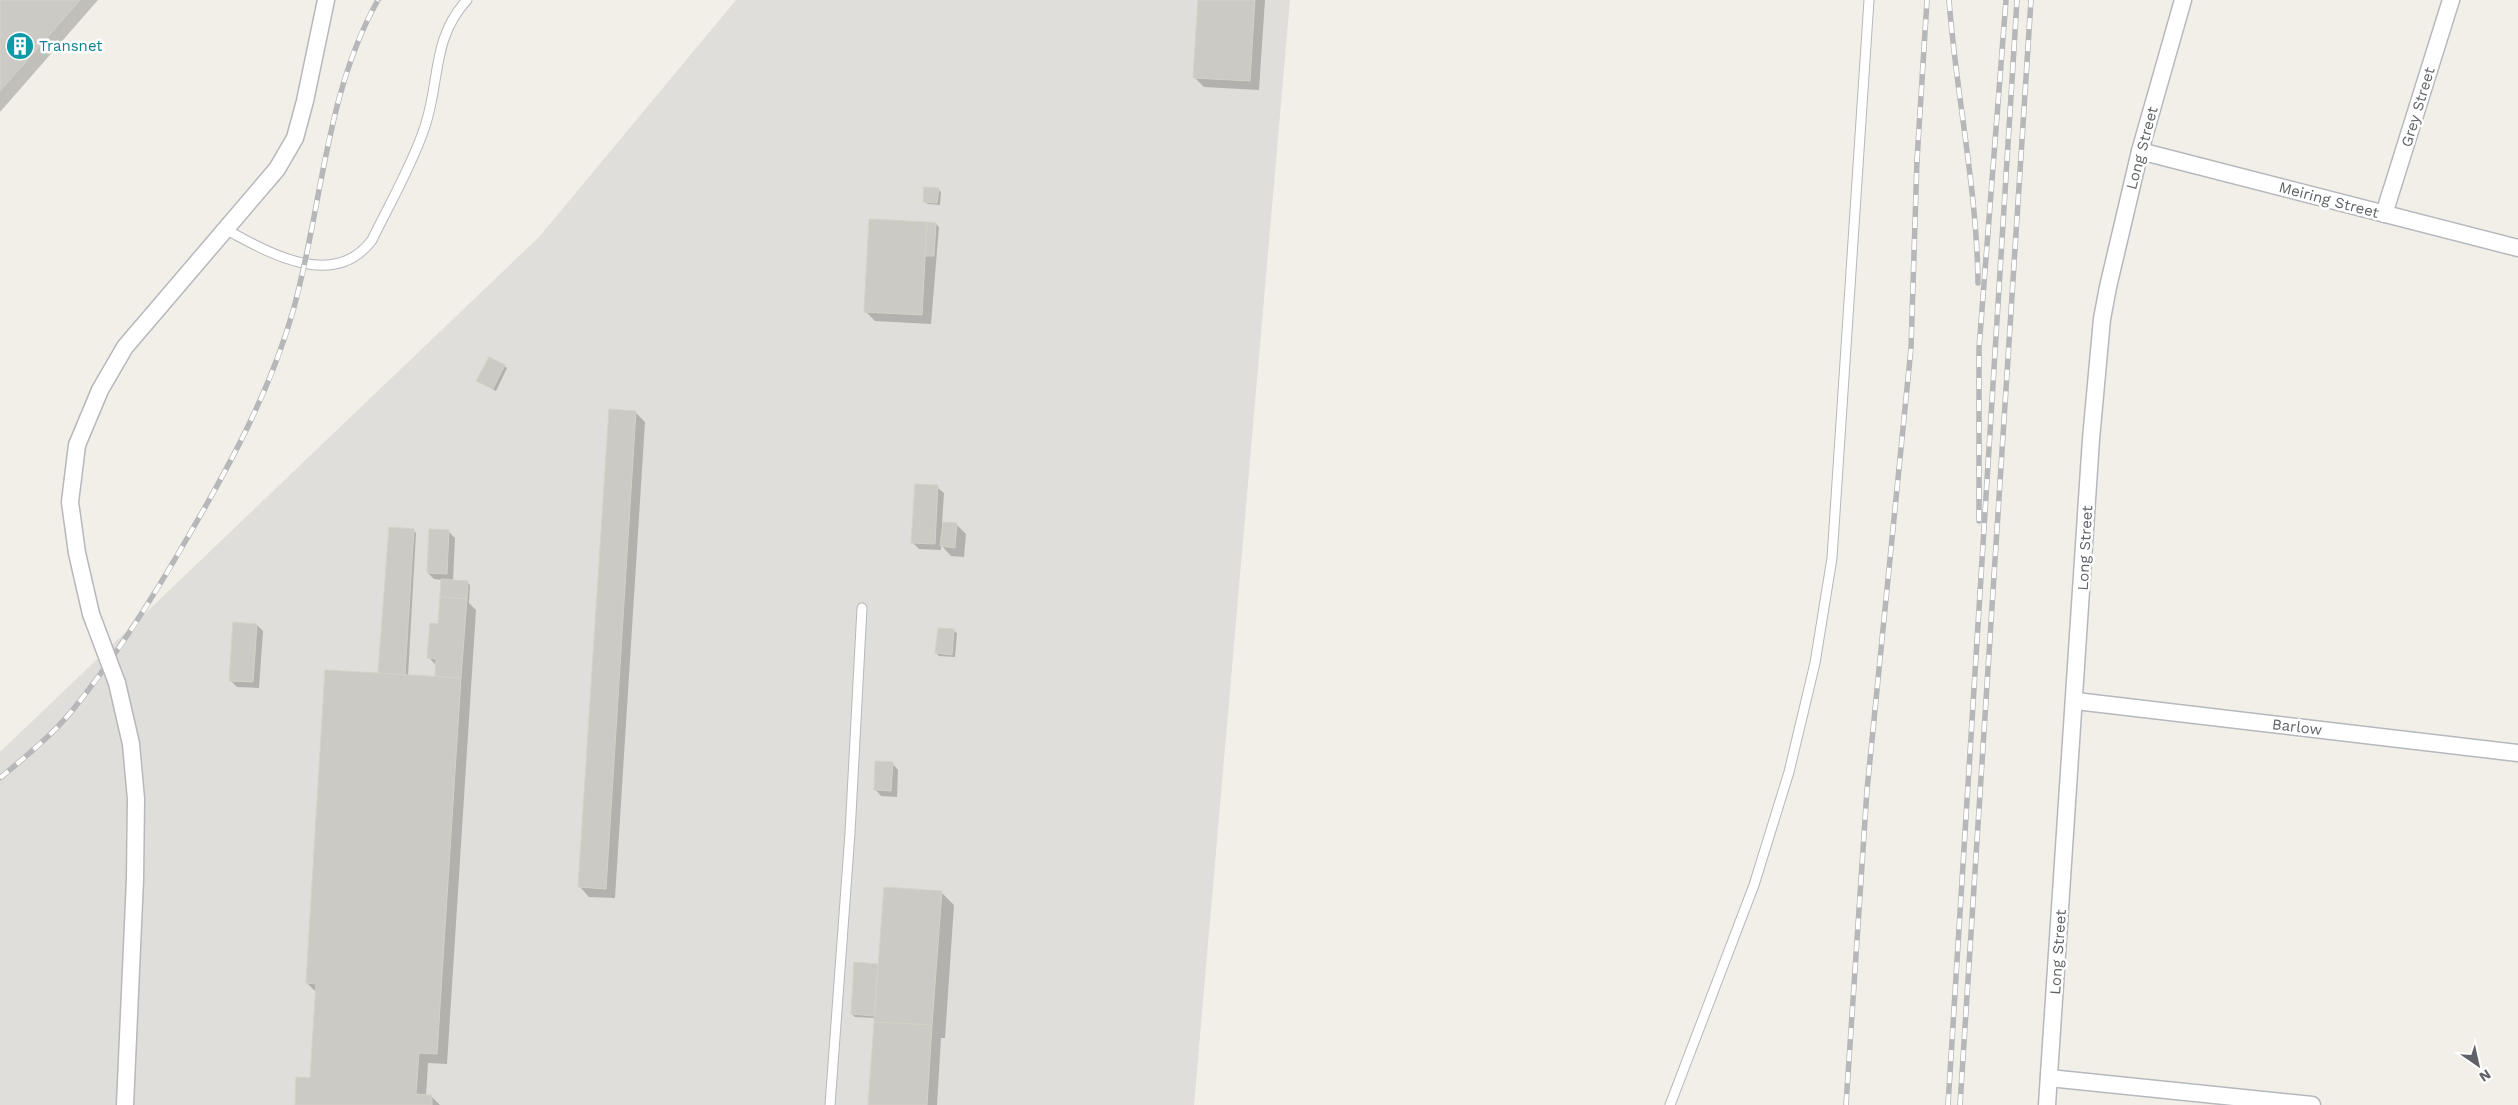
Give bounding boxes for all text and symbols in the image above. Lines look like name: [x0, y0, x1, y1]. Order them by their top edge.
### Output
building icon: Transnet: [5, 31, 35, 61]
place label: Transnet: [39, 37, 103, 55]
street label: Grey Street: [2397, 64, 2439, 149]
street label: Long Street: [2122, 104, 2162, 192]
street label: Meiring Street: [2277, 178, 2382, 222]
street label: Long Street: [2074, 504, 2096, 591]
street label: Barlow: [2271, 715, 2324, 739]
street label: Long Street: [2046, 908, 2070, 995]
north arrow: [2453, 1040, 2503, 1090]
text: N: [2476, 1066, 2494, 1085]

